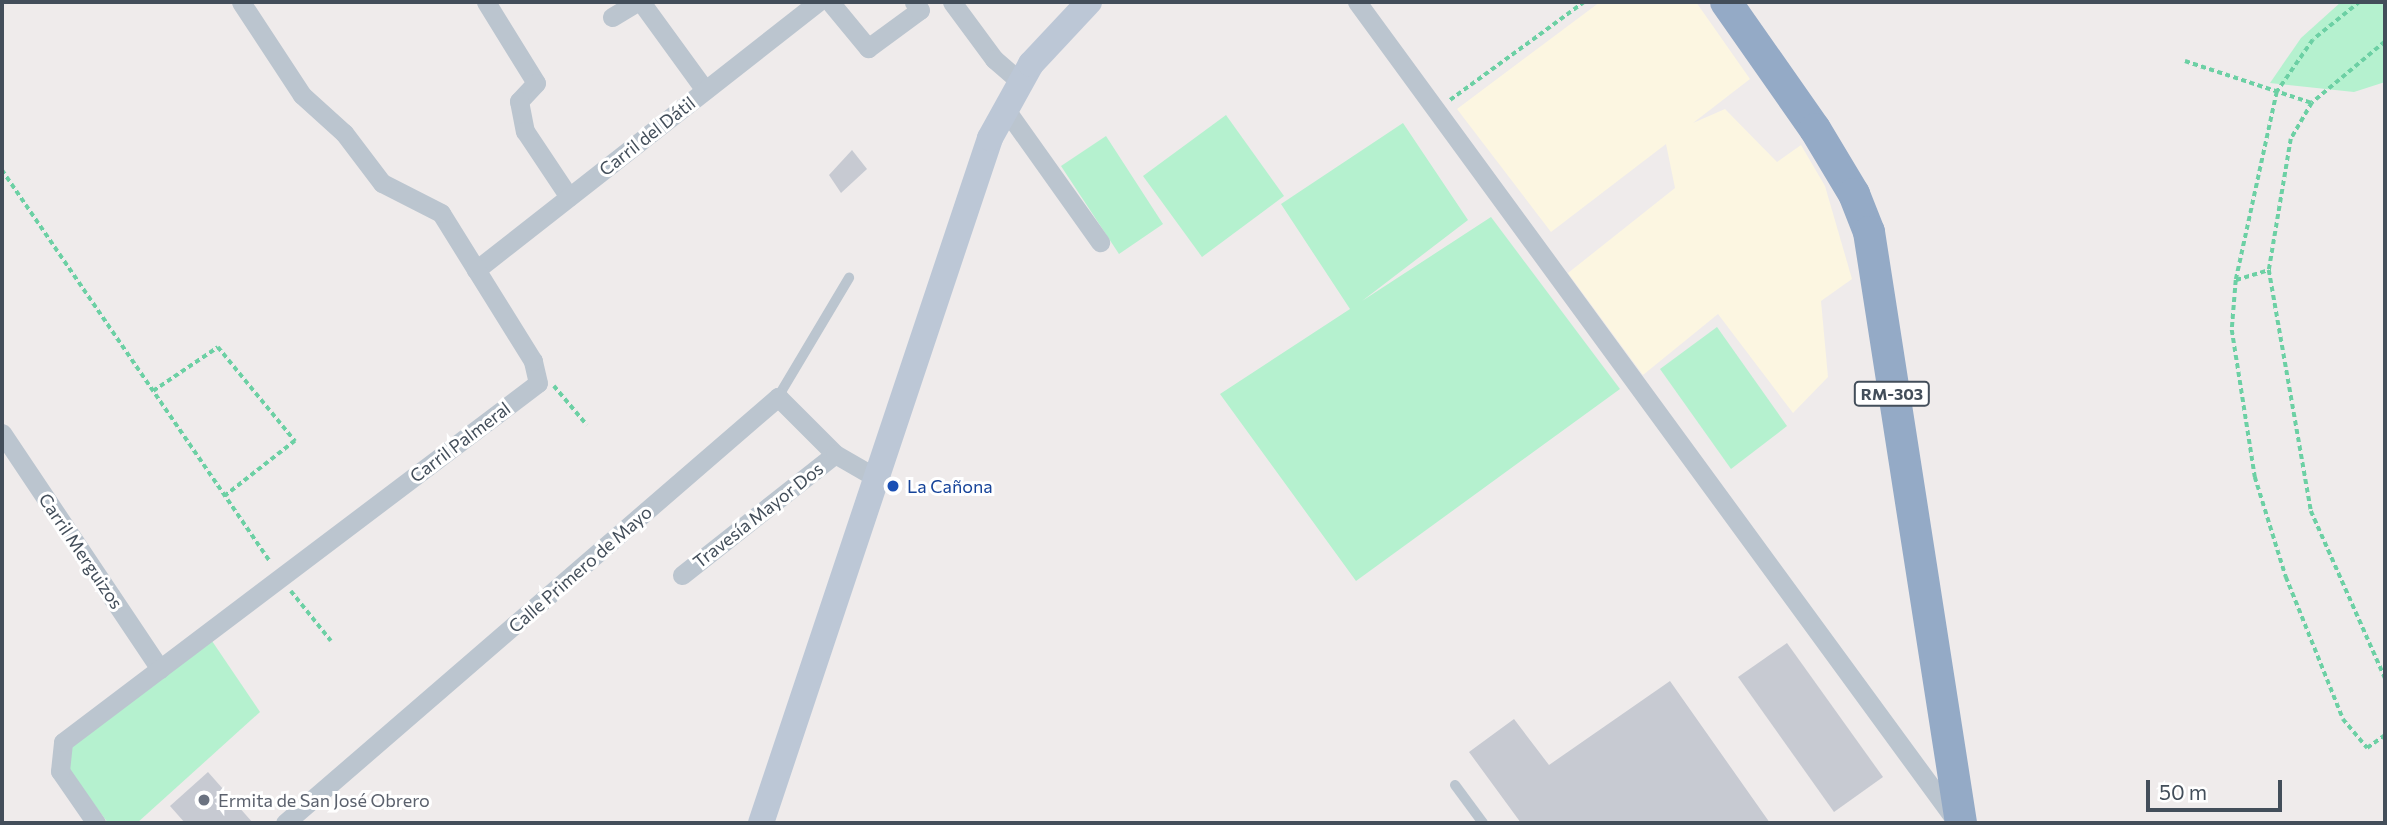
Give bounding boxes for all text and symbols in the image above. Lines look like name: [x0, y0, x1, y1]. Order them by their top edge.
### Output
street label: Carril del Dátil: [595, 92, 699, 180]
road number: RM-303: [1854, 382, 1930, 406]
street label: Carril Palmeral: [405, 397, 515, 487]
street label: Travesía Mayor Dos: [689, 458, 827, 572]
place label: La Cañona: [907, 475, 993, 497]
marker: La Cañona: [885, 478, 901, 494]
street label: Carril Merguizos: [34, 489, 128, 613]
street label: Calle Primero de Mayo: [504, 501, 656, 637]
scale bar: [2149, 766, 2286, 810]
text: 50 m: [2159, 779, 2207, 804]
place label: Ermita de San José Obrero: [218, 789, 430, 811]
marker: Ermita de San José Obrero: [196, 792, 212, 808]

